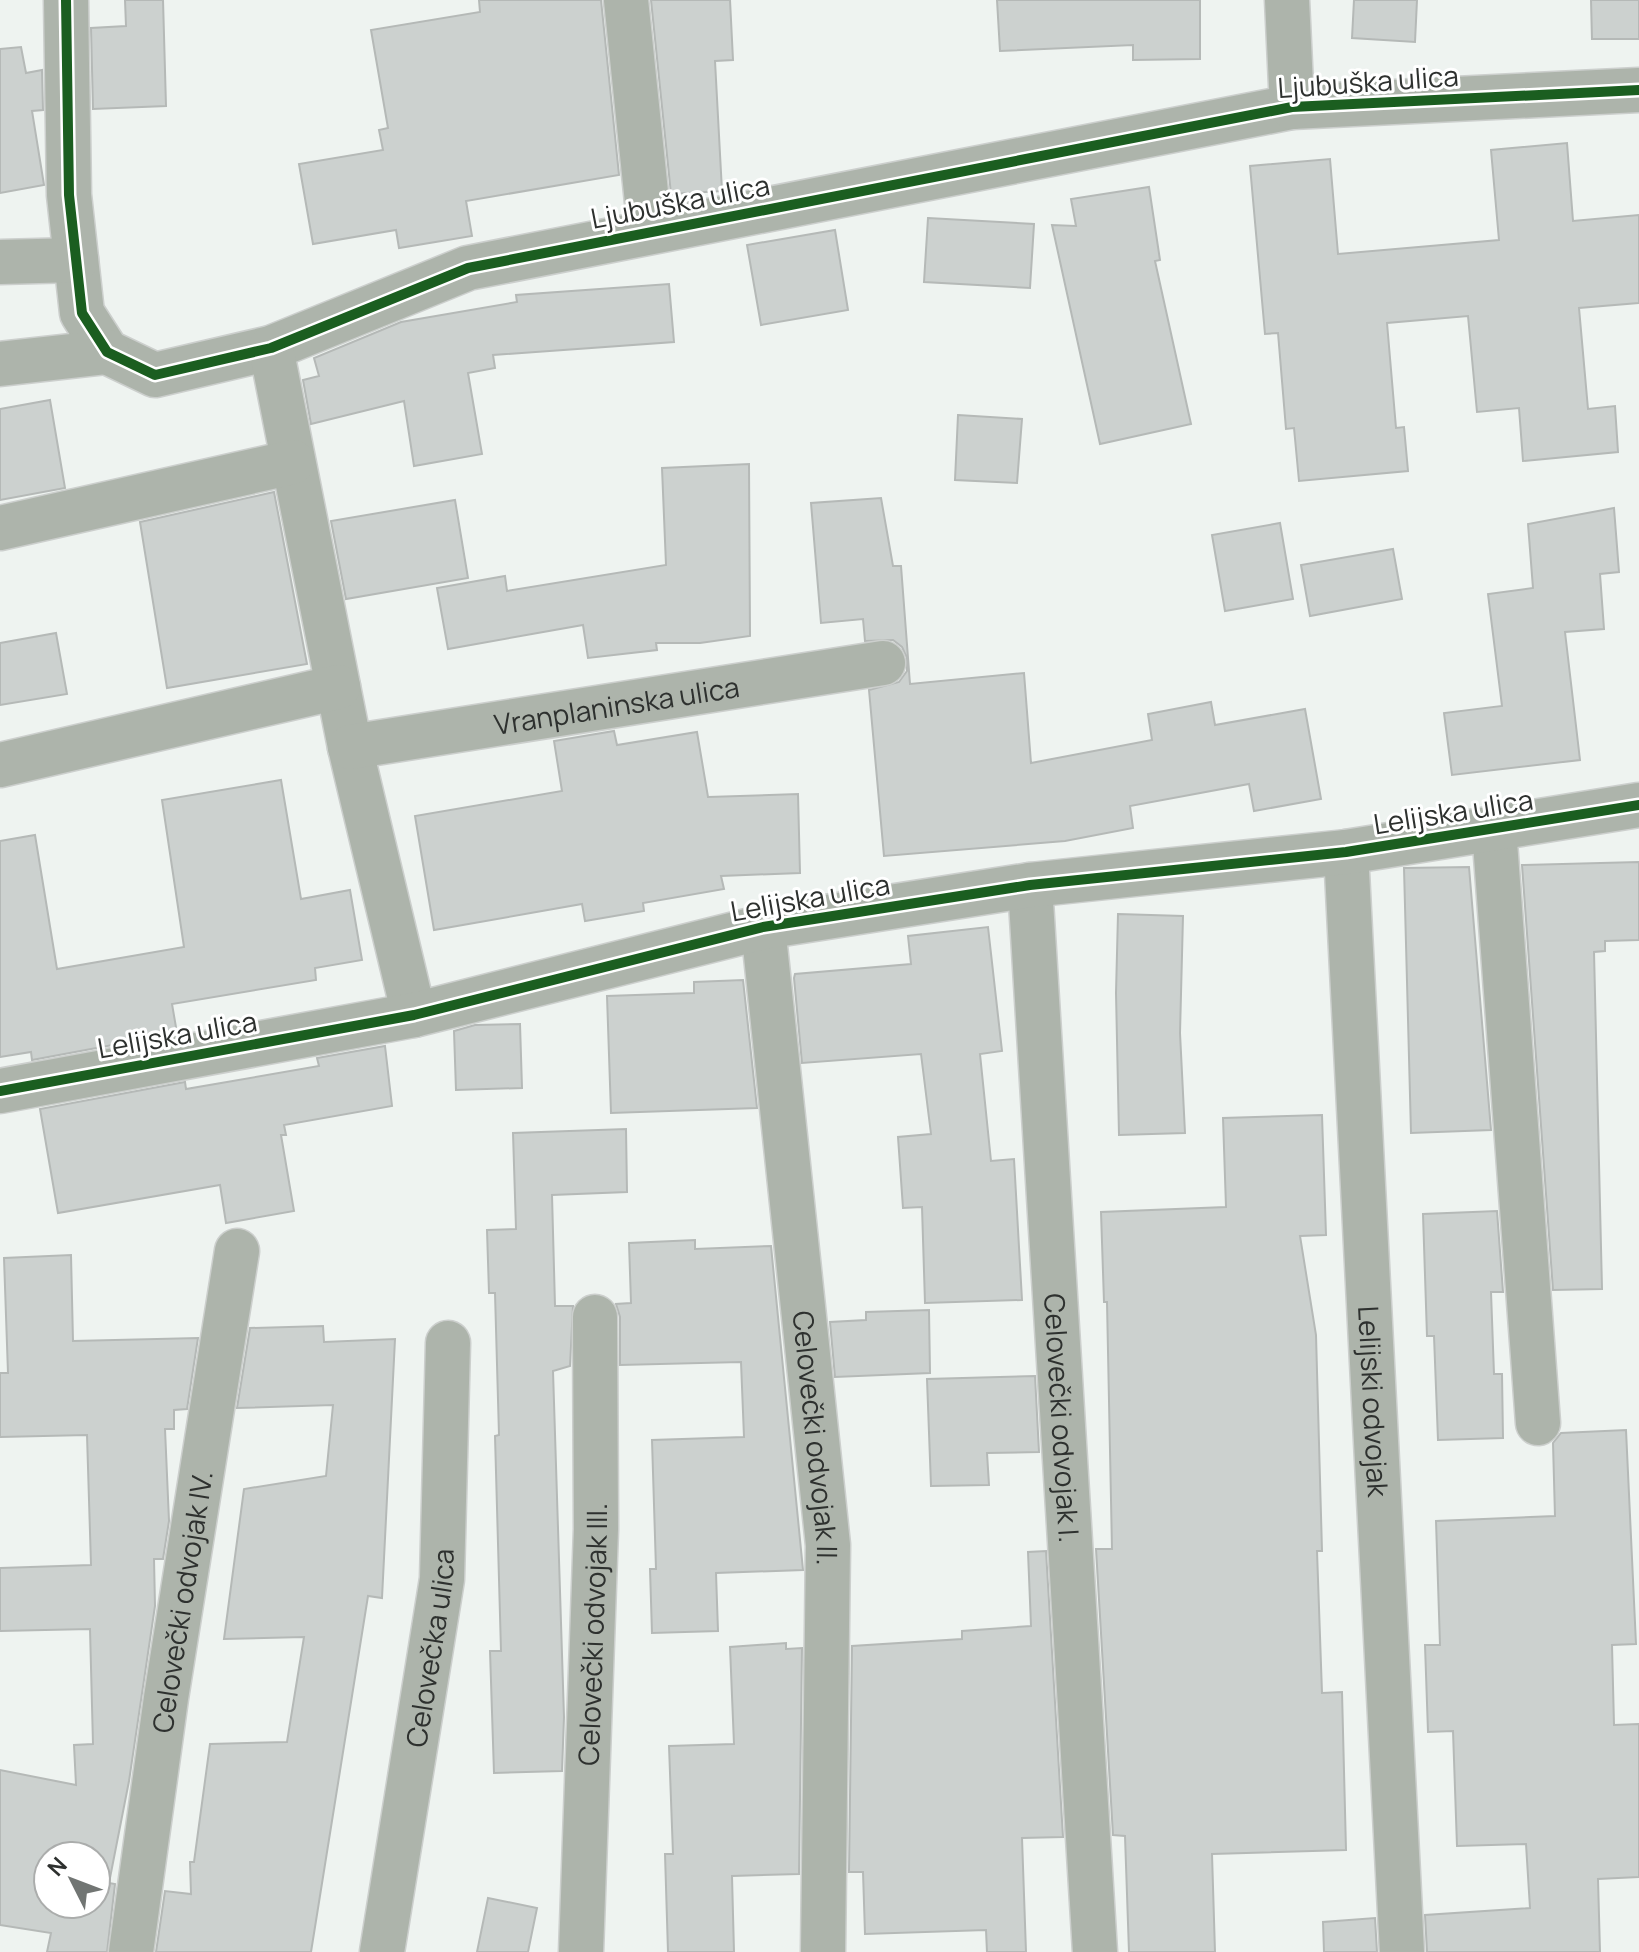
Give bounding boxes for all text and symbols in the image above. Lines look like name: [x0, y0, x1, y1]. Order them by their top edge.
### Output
street label: Ljubuška ulica: [1276, 56, 1460, 106]
street label: Ljubuška ulica: [587, 165, 773, 237]
street label: Vranplaninska ulica: [491, 667, 742, 743]
street label: Lelijska ulica: [1370, 780, 1536, 842]
street label: Lelijska ulica: [727, 864, 893, 930]
street label: Lelijska ulica: [94, 1001, 260, 1067]
street label: Celovečki odvojak I.: [1036, 1292, 1089, 1544]
street label: Lelijski odvojak: [1350, 1305, 1398, 1499]
street label: Celovečki odvojak II.: [784, 1309, 847, 1566]
street label: Celovečki odvojak IV.: [142, 1468, 221, 1735]
street label: Celovečki odvojak III.: [569, 1503, 615, 1766]
street label: Celovečka ulica: [396, 1548, 462, 1750]
north arrow: [32, 1840, 112, 1920]
text: N: [41, 1851, 74, 1883]

